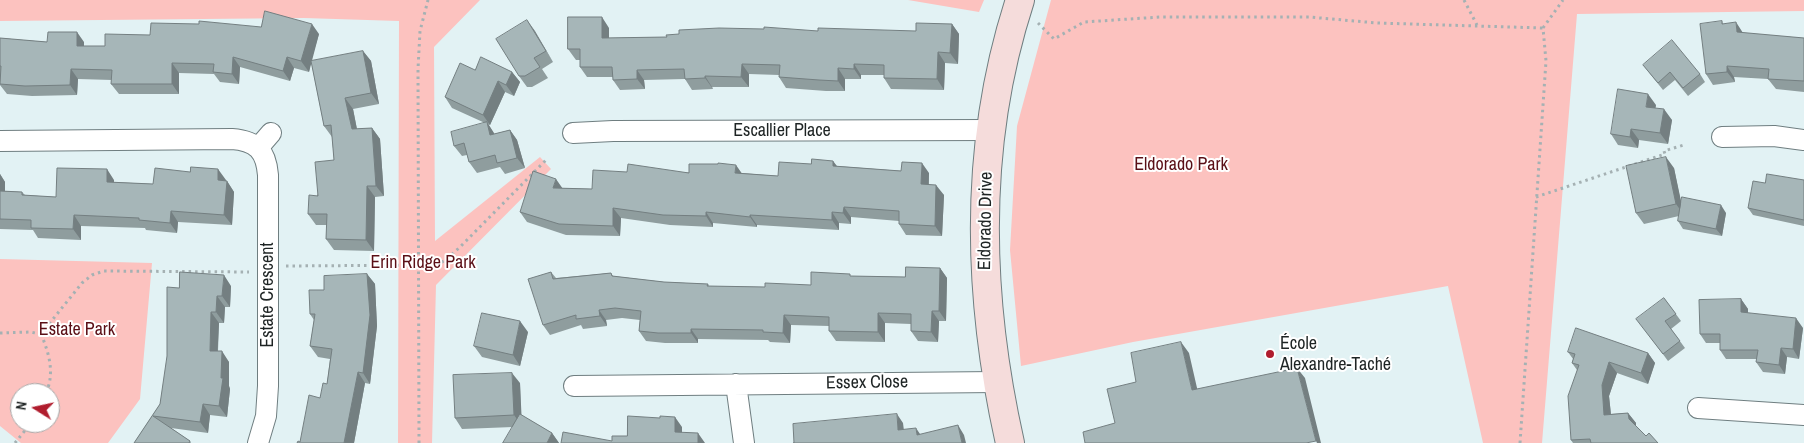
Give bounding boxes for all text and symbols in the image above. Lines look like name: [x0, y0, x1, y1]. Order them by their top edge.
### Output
street label: Escallier Place: [733, 120, 831, 142]
park label: Eldorado Park: [1134, 154, 1228, 176]
street label: Eldorado Drive: [974, 172, 998, 270]
street label: Estate Crescent: [257, 242, 279, 348]
park label: Erin Ridge Park: [370, 252, 476, 274]
park label: Estate Park: [39, 319, 115, 341]
place label: École Alexandre-Taché: [1280, 333, 1391, 376]
marker: École Alexandre-Taché: [1264, 348, 1276, 360]
street label: Essex Close: [826, 371, 908, 395]
north arrow: [10, 383, 60, 433]
text: N: [12, 400, 31, 411]

